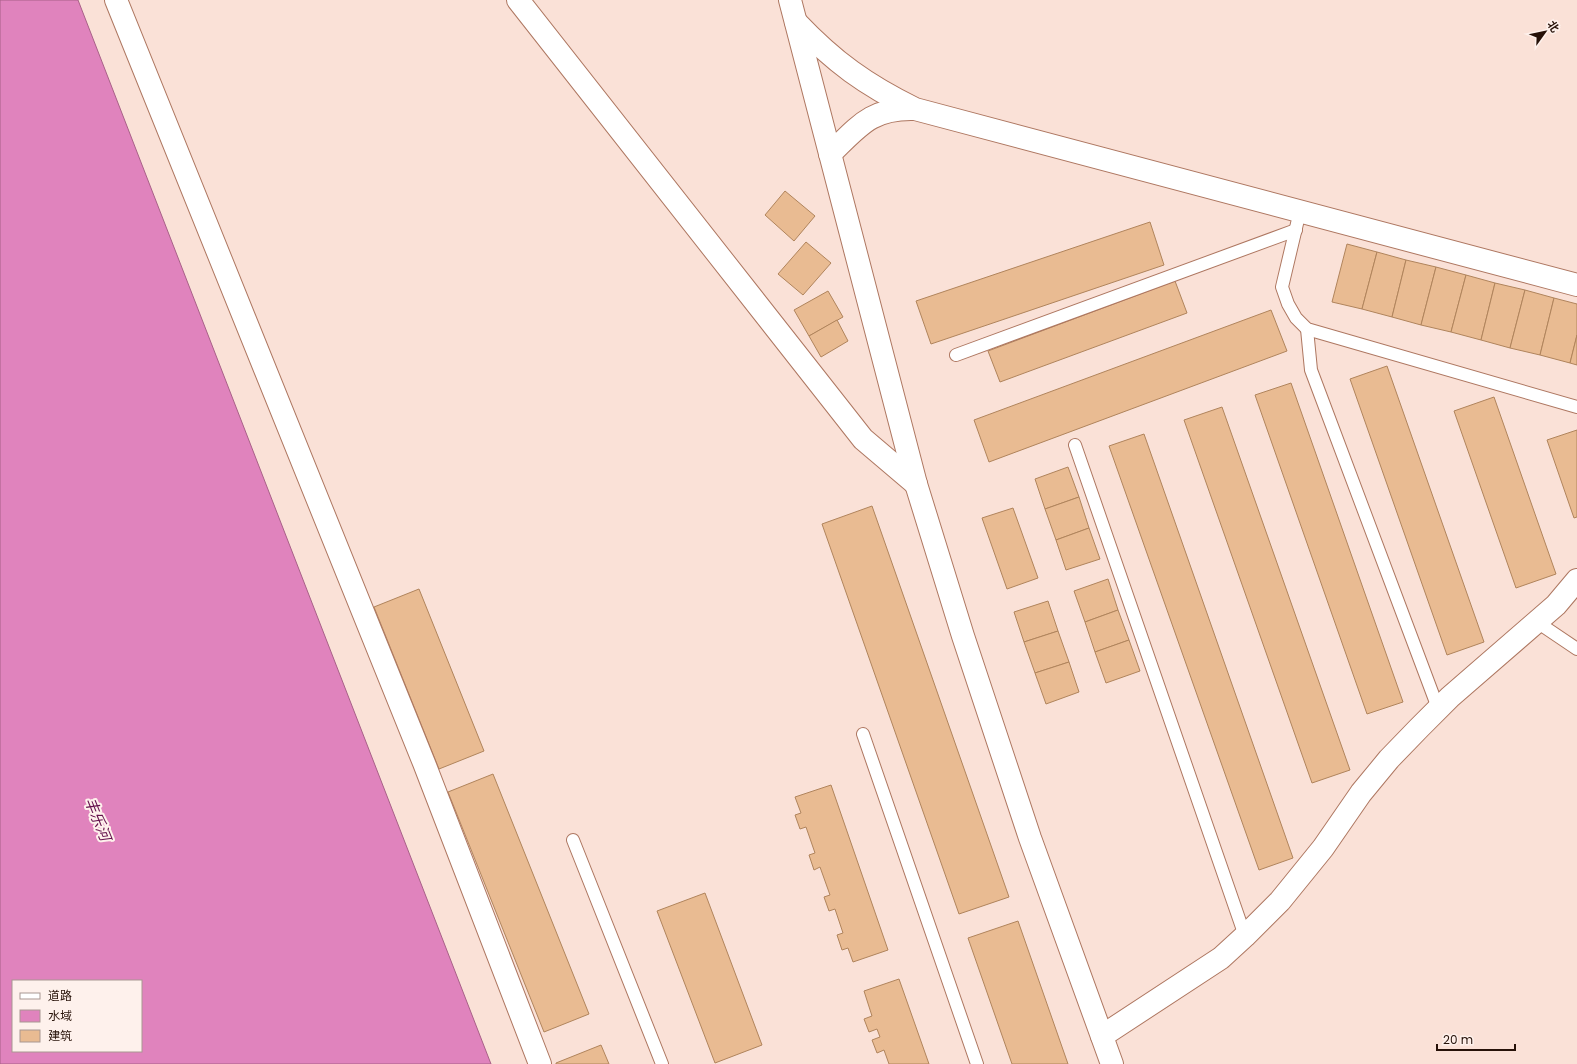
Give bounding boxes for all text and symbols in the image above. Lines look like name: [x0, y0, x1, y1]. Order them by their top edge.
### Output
north arrow: [1525, 12, 1565, 52]
text: 北: [1544, 18, 1563, 36]
water label: 丰乐河: [80, 794, 117, 847]
legend: [12, 980, 142, 1052]
text: 道路: [48, 987, 72, 1004]
text: 水域: [48, 1007, 72, 1024]
scale bar: [1437, 1026, 1515, 1052]
text: 建筑: [48, 1027, 72, 1044]
text: 20 m: [1443, 1031, 1473, 1048]

